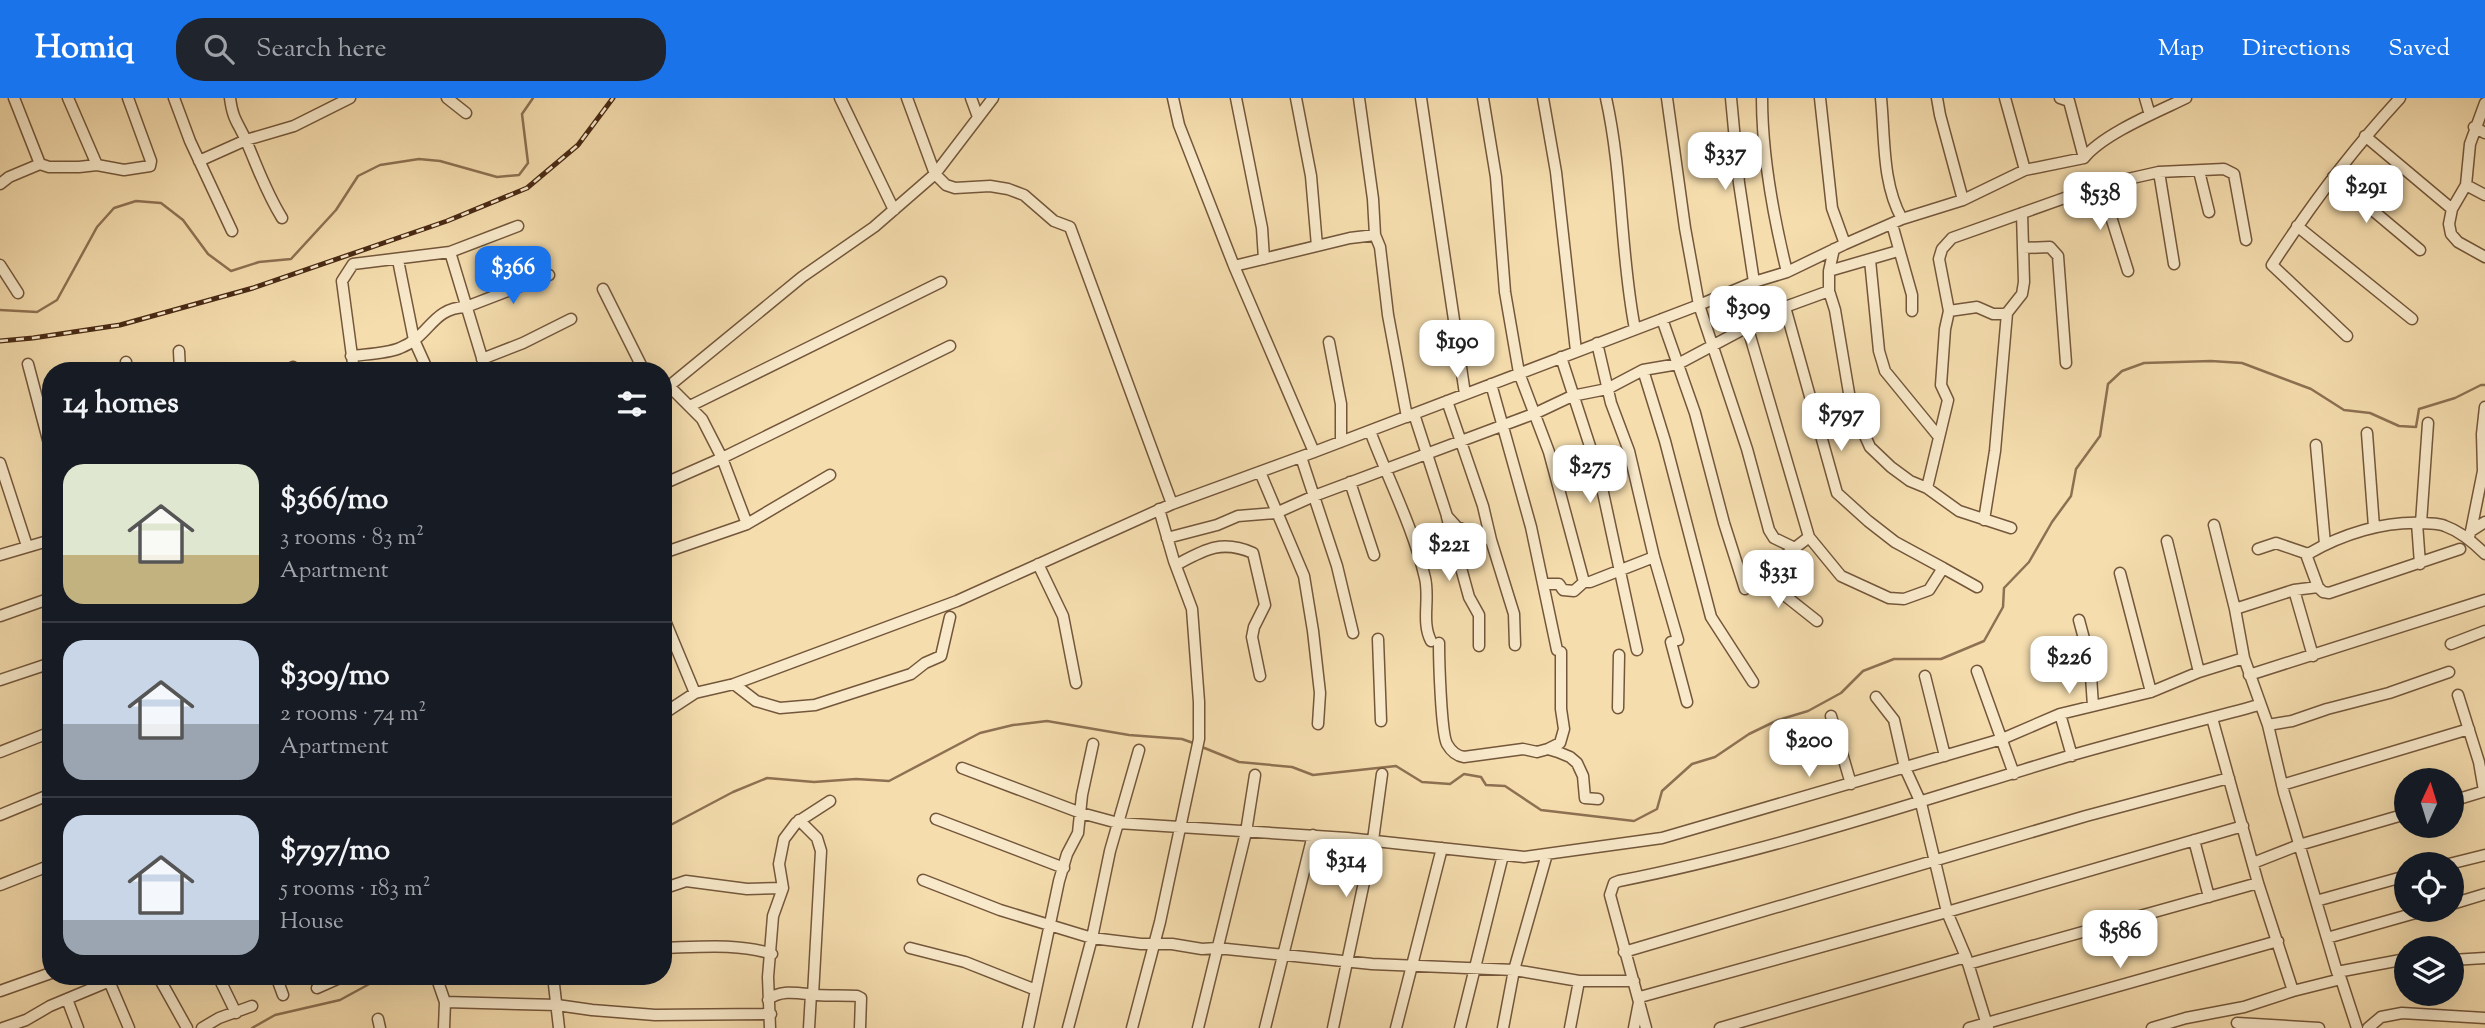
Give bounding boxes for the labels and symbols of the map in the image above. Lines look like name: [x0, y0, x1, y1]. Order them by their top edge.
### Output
pin: $337: [1684, 132, 1766, 192]
pin: $291: [2325, 166, 2407, 225]
pin: $538: [2059, 172, 2141, 232]
pin: $366: [472, 246, 554, 306]
pin: $309: [1707, 286, 1789, 346]
pin: $190: [1416, 320, 1498, 380]
pin: $797: [1800, 394, 1882, 453]
pin: $275: [1549, 446, 1631, 505]
pin: $221: [1408, 524, 1490, 583]
pin: $331: [1737, 550, 1819, 610]
pin: $226: [2028, 636, 2110, 696]
pin: $200: [1768, 720, 1850, 779]
north arrow: [2394, 768, 2464, 838]
pin: $314: [1305, 840, 1387, 899]
pin: $586: [2079, 910, 2161, 970]

